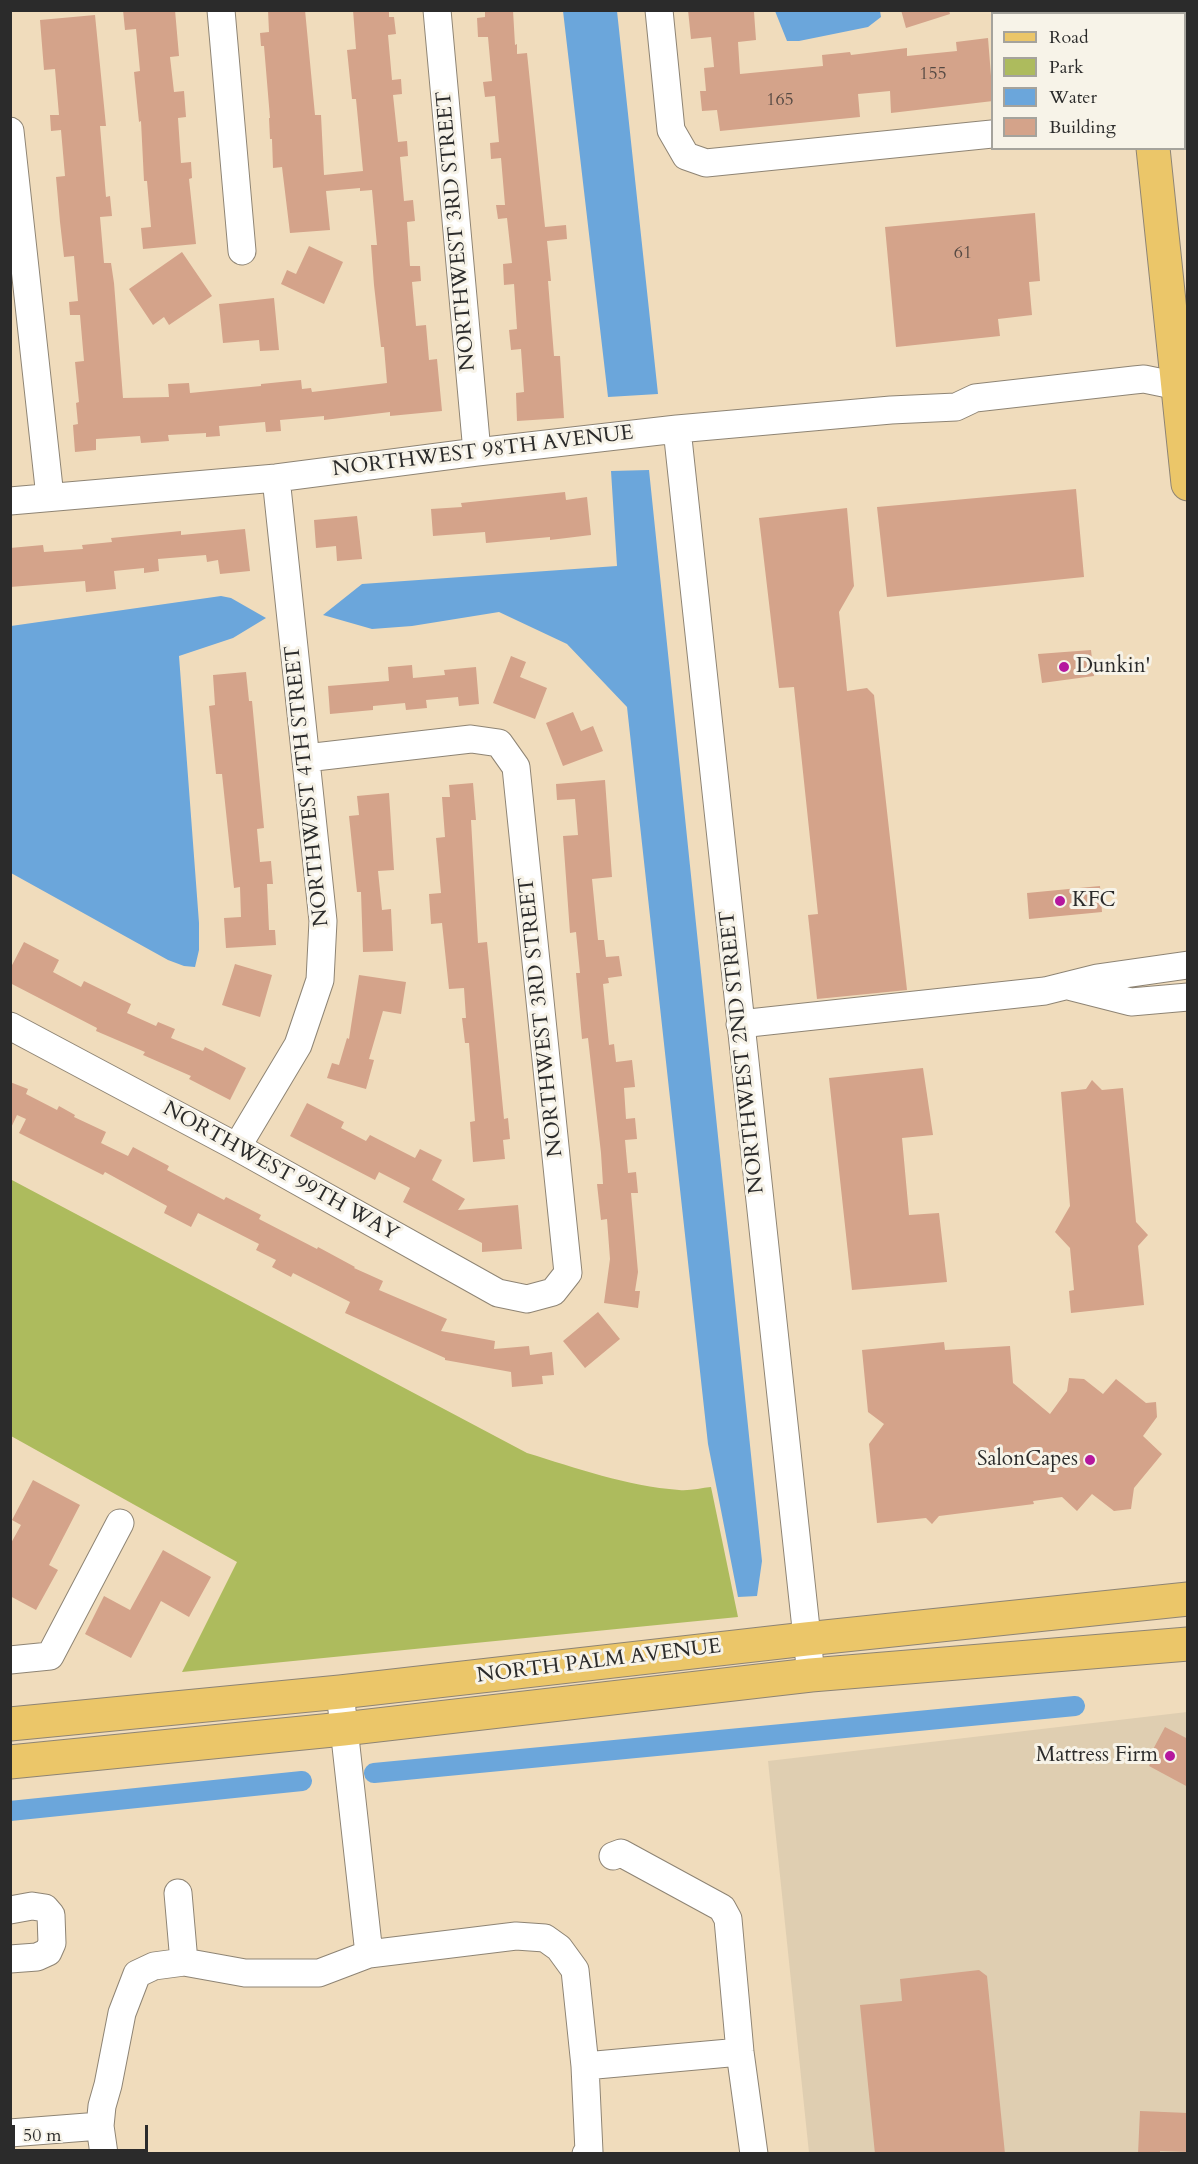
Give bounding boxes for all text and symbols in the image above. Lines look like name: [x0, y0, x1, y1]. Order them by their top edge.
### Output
legend: [991, 12, 1186, 150]
text: Road: [1049, 25, 1089, 50]
text: Park: [1049, 55, 1084, 80]
house number: 155: [919, 64, 947, 86]
text: Water: [1049, 85, 1097, 110]
street label: NORTHWEST 3RD STREET: [432, 90, 482, 372]
house number: 165: [766, 90, 794, 112]
text: Building: [1049, 115, 1116, 140]
house number: 61: [954, 243, 972, 265]
street label: NORTHWEST 98TH AVENUE: [331, 421, 635, 483]
street label: NORTHWEST 4TH STREET: [281, 644, 335, 928]
place label: Dunkin': [1076, 654, 1150, 680]
marker: Dunkin': [1057, 660, 1071, 674]
street label: NORTHWEST 3RD STREET: [515, 876, 569, 1158]
place label: KFC: [1072, 888, 1116, 914]
marker: KFC: [1053, 894, 1067, 908]
street label: NORTHWEST 2ND STREET: [716, 909, 770, 1195]
street label: NORTHWEST 99TH WAY: [158, 1097, 402, 1247]
place label: SalonCapes: [977, 1447, 1078, 1473]
marker: SalonCapes: [1083, 1453, 1097, 1467]
street label: NORTH PALM AVENUE: [475, 1635, 723, 1689]
place label: Mattress Firm: [1036, 1743, 1158, 1769]
marker: Mattress Firm: [1163, 1749, 1177, 1763]
scale bar: [15, 2113, 152, 2151]
text: 50 m: [23, 2123, 62, 2148]

